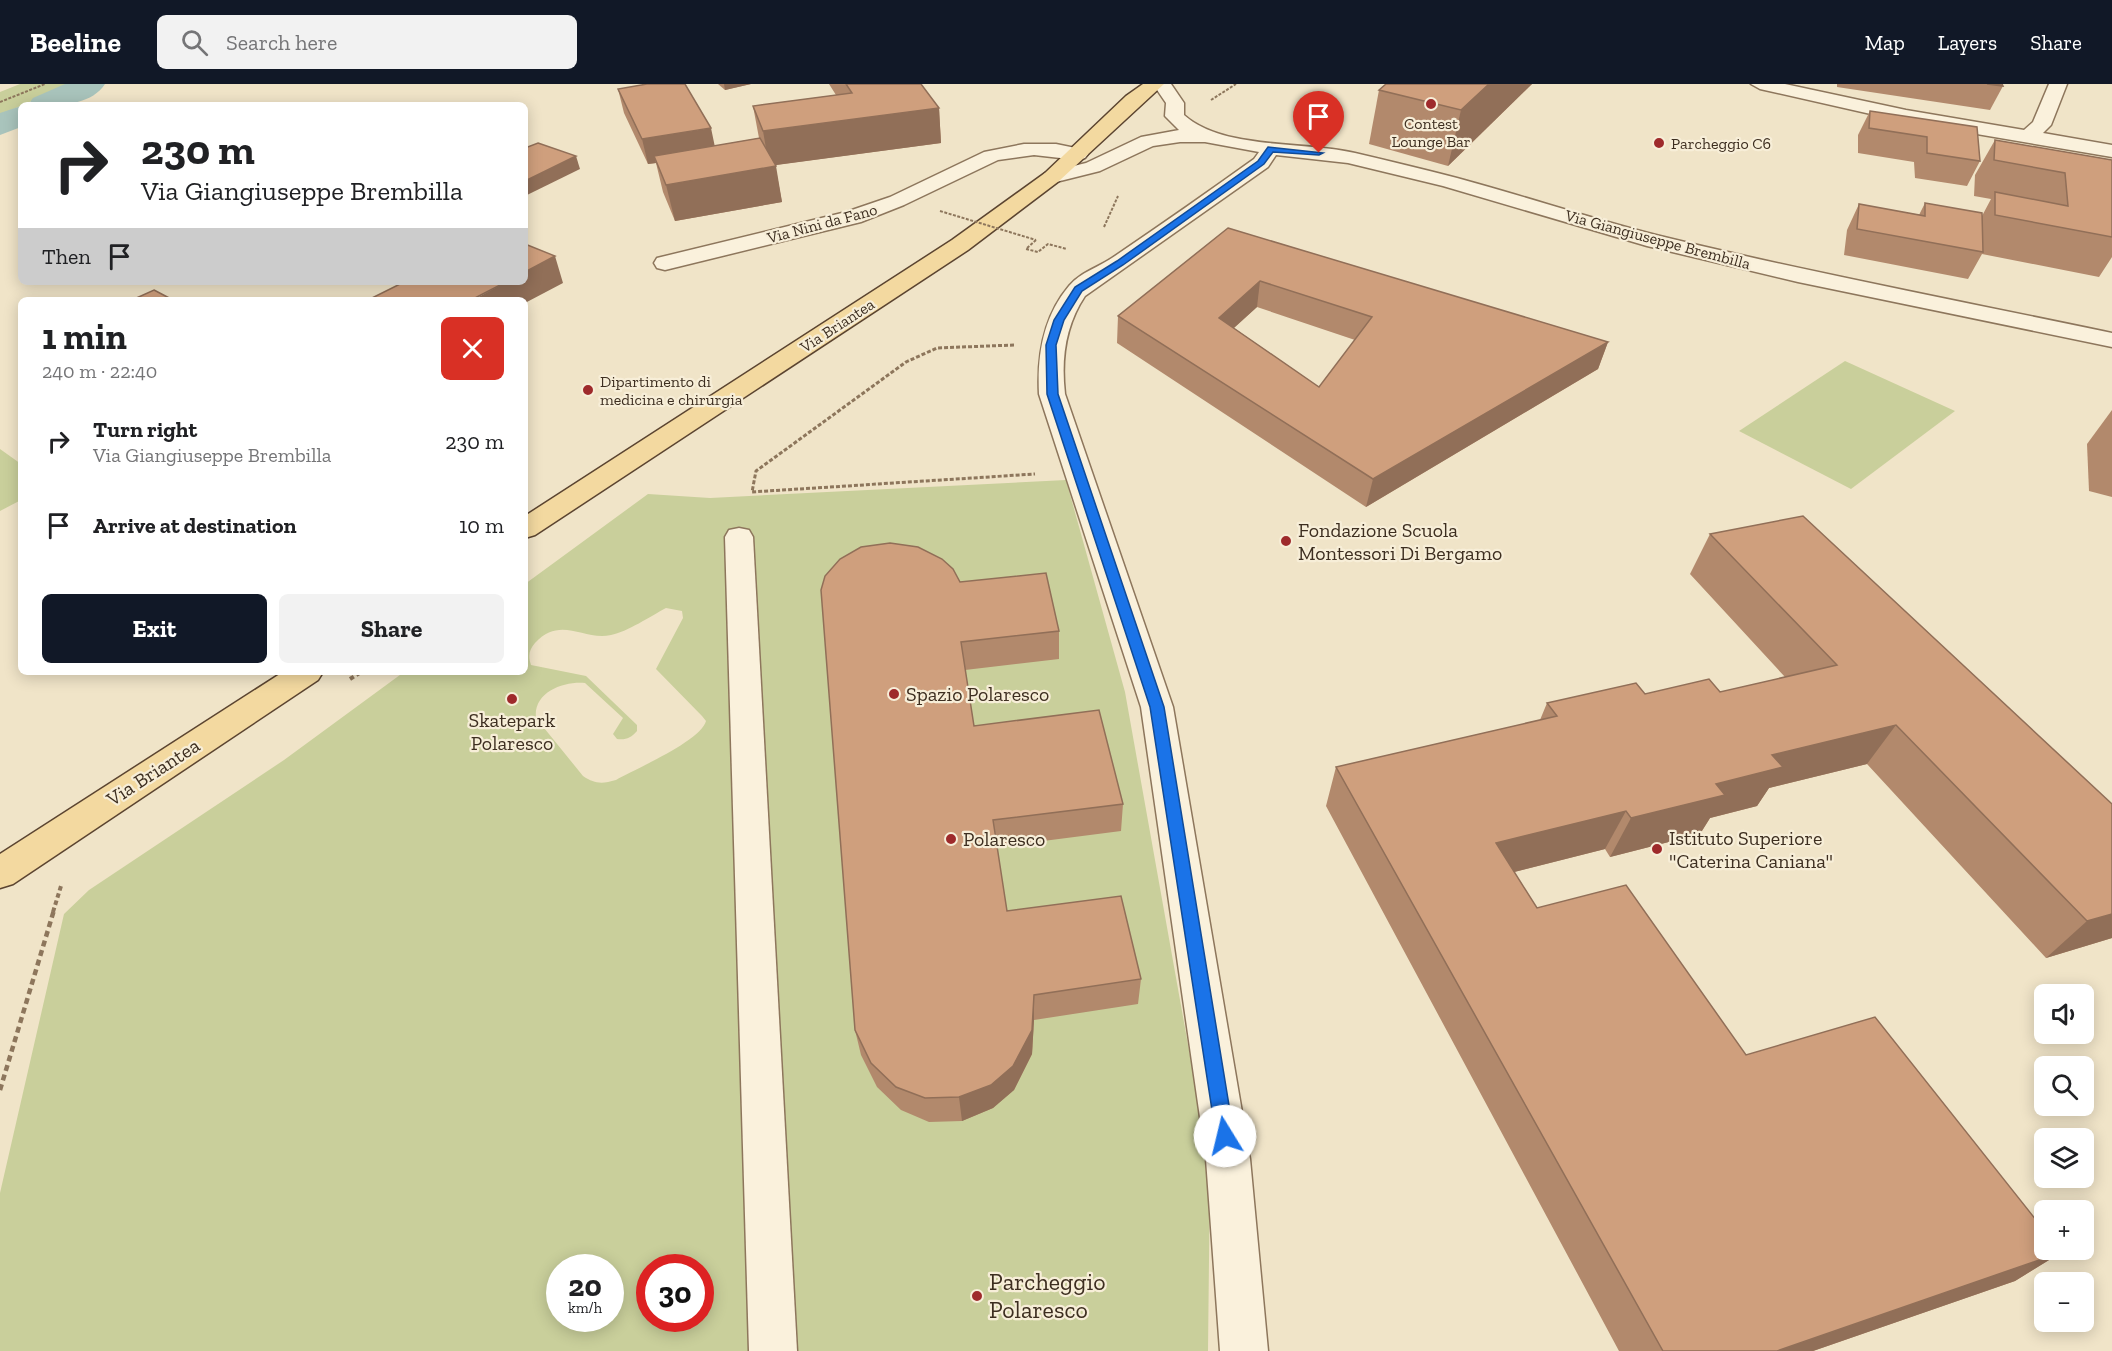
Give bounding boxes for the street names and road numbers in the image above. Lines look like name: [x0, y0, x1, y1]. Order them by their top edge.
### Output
street label: Via Nini da Fano: [764, 200, 879, 248]
street label: Via Giangiuseppe Brembilla: [1562, 205, 1753, 273]
street label: Via Briantea: [796, 294, 878, 357]
street label: Via Briantea: [101, 733, 204, 811]

